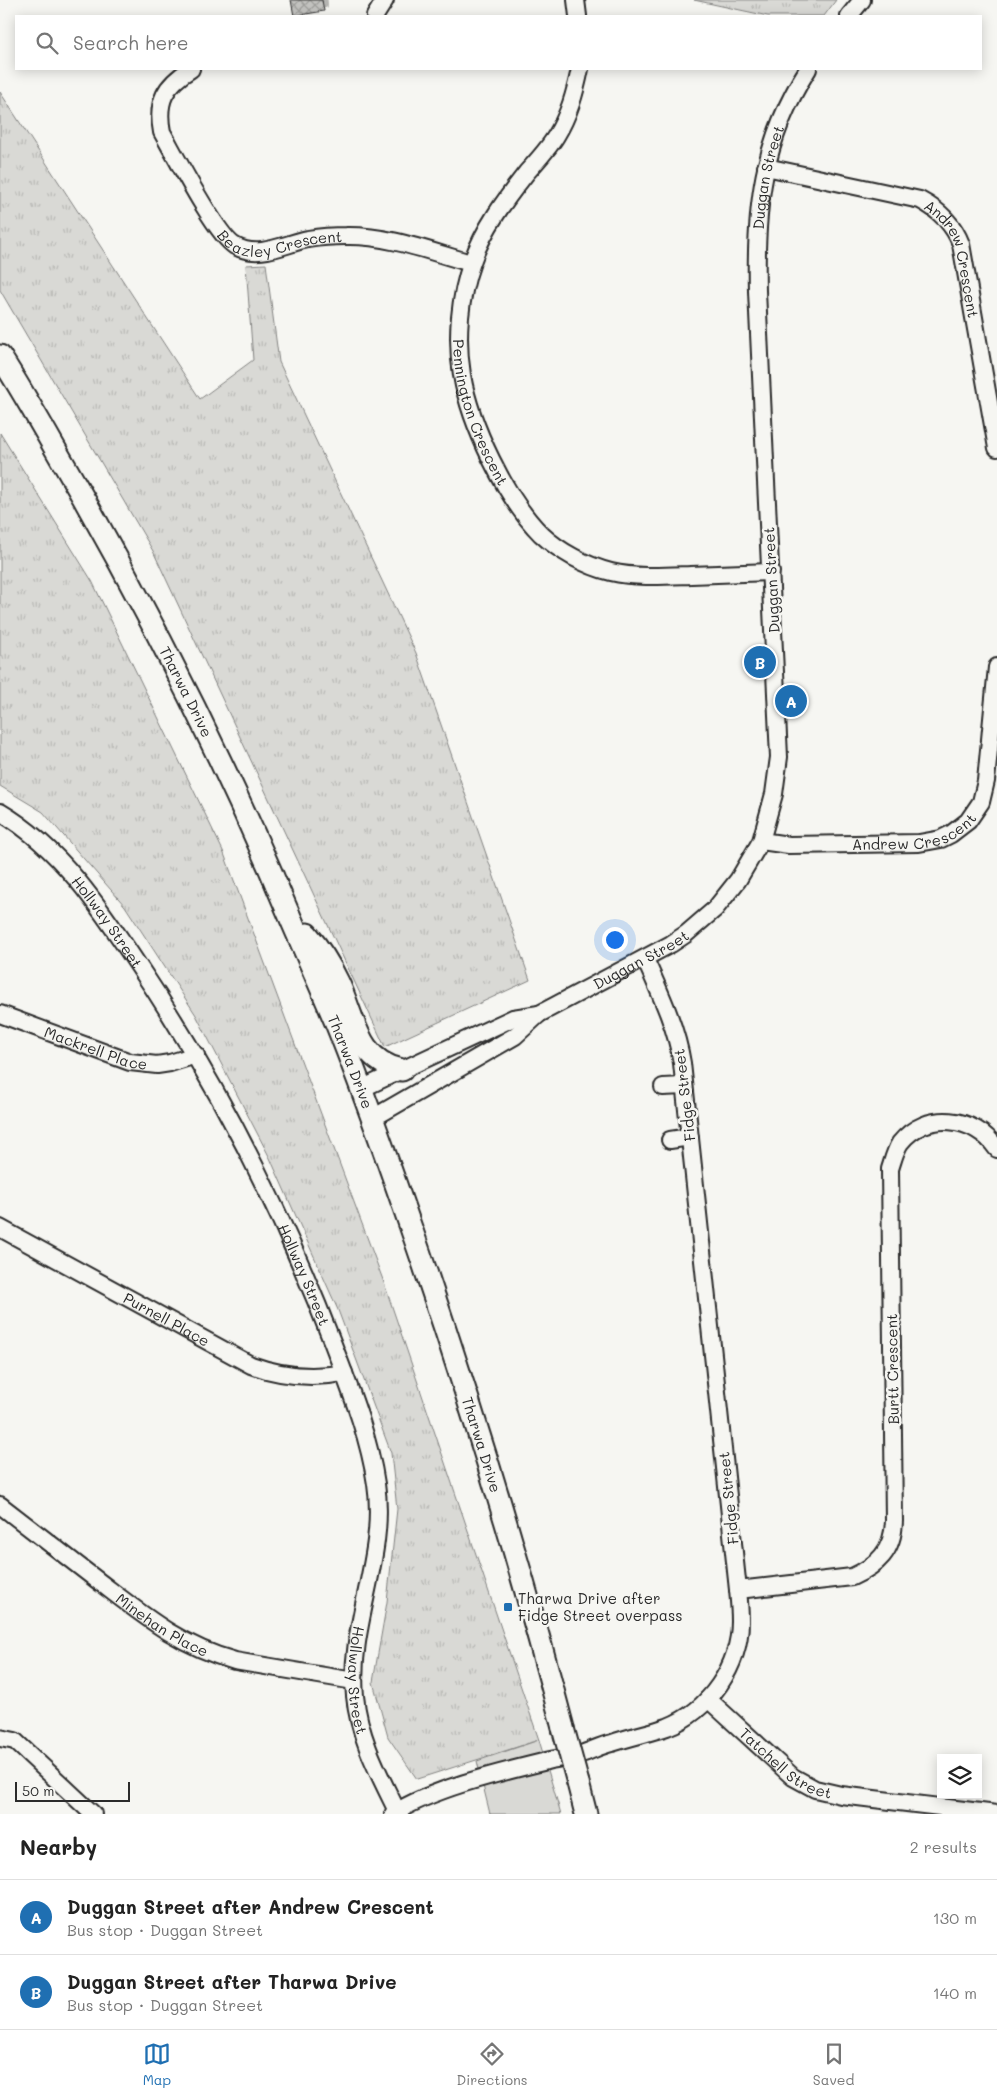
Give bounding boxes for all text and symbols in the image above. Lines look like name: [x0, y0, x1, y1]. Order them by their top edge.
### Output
search box: [15, 15, 982, 70]
icon: search: [33, 29, 61, 57]
text: Search here: [73, 30, 189, 55]
street label: Duggan Street: [748, 122, 788, 230]
street label: Andrew Crescent: [921, 195, 984, 319]
street label: Beazley Crescent: [213, 225, 343, 261]
street label: Pennington Crescent: [449, 339, 513, 489]
street label: Duggan Street: [758, 526, 784, 634]
street label: Tharwa Drive: [155, 643, 217, 740]
pin: B: [744, 643, 776, 681]
pin: A: [775, 682, 807, 720]
street label: Andrew Crescent: [852, 809, 980, 854]
street label: Hollway Street: [68, 872, 147, 972]
street label: Duggan Street: [589, 925, 692, 994]
your location: [602, 927, 628, 953]
street label: Tharwa Drive: [324, 1011, 378, 1111]
street label: Mackrell Place: [42, 1021, 148, 1074]
street label: Fidge Street: [668, 1048, 700, 1142]
street label: Hollway Street: [274, 1221, 335, 1328]
street label: Purnell Place: [120, 1287, 213, 1351]
street label: Burtt Crescent: [881, 1313, 903, 1425]
street label: Tharwa Drive: [458, 1394, 506, 1495]
street label: Fidge Street: [713, 1451, 743, 1545]
street label: Minehan Place: [112, 1588, 211, 1661]
place label: Tharwa Drive after Fidge Street overpass: [518, 1588, 683, 1625]
marker: Tharwa Drive after Fidge Street overpass: [502, 1601, 514, 1613]
street label: Hollway Street: [344, 1625, 372, 1736]
street label: Tatchell Street: [735, 1723, 834, 1803]
map controls: [937, 1754, 982, 1799]
button: layers: [937, 1754, 982, 1799]
scale bar: [15, 1779, 130, 1802]
text: 50 m: [22, 1781, 54, 1800]
text: Nearby: [20, 1833, 97, 1860]
text: 2 results: [910, 1836, 977, 1857]
text: Duggan Street after Andrew Crescent: [67, 1894, 434, 1919]
text: A: [30, 1907, 42, 1928]
text: 130 m: [933, 1907, 977, 1928]
text: Bus stop · Duggan Street: [67, 1919, 263, 1940]
text: Duggan Street after Tharwa Drive: [67, 1969, 397, 1994]
text: B: [31, 1982, 41, 2003]
text: 140 m: [933, 1982, 977, 2003]
text: Bus stop · Duggan Street: [67, 1994, 263, 2015]
tab: Map: [143, 2040, 171, 2089]
tab: Directions: [456, 2040, 528, 2089]
tab: Saved: [813, 2040, 854, 2089]

